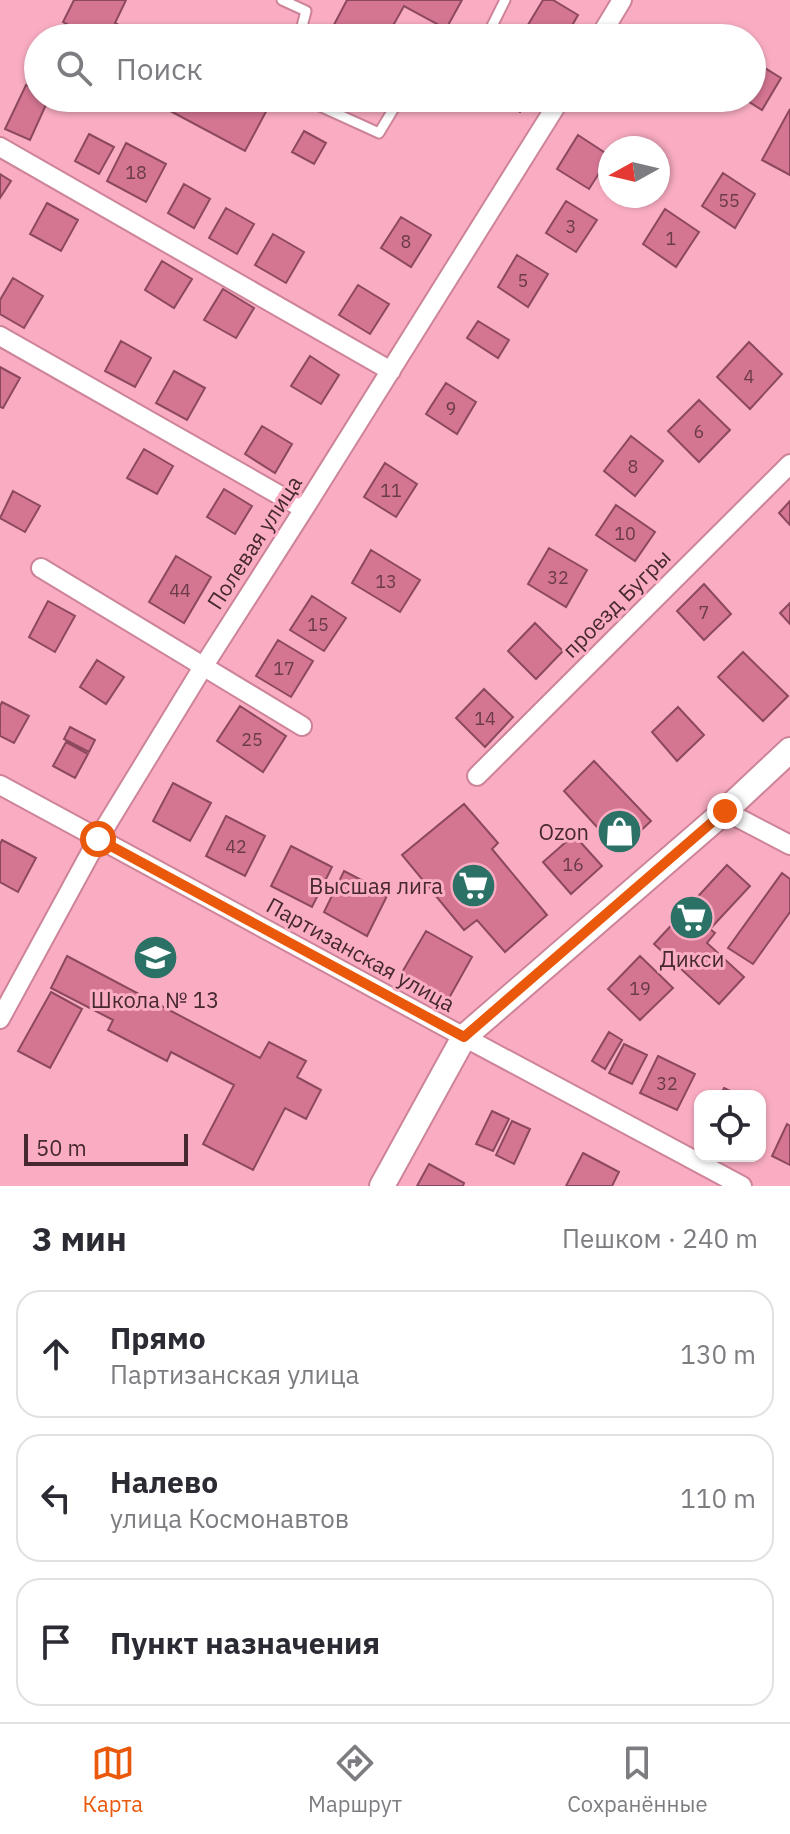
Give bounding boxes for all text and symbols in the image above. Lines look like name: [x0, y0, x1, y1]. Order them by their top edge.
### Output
search box: [24, 24, 766, 112]
icon: search: [52, 46, 96, 90]
text: Поиск: [116, 49, 203, 88]
north arrow: [598, 136, 670, 208]
house number: 18: [125, 161, 147, 184]
house number: 55: [718, 189, 740, 212]
house number: 3: [566, 215, 576, 238]
house number: 1: [666, 227, 676, 250]
house number: 8: [401, 230, 411, 253]
house number: 5: [518, 269, 528, 292]
house number: 4: [744, 365, 755, 388]
house number: 9: [446, 397, 456, 420]
house number: 6: [694, 420, 704, 443]
house number: 8: [628, 455, 638, 478]
street label: Полевая улица: [200, 469, 308, 614]
house number: 11: [380, 479, 402, 502]
house number: 10: [614, 522, 636, 545]
street label: проезд Бугры: [555, 542, 677, 664]
house number: 32: [547, 566, 569, 589]
house number: 13: [375, 570, 397, 593]
house number: 44: [169, 579, 191, 602]
house number: 7: [699, 601, 709, 624]
house number: 15: [307, 613, 329, 636]
house number: 17: [273, 657, 295, 680]
house number: 14: [474, 707, 496, 730]
house number: 25: [241, 728, 263, 751]
route end: [707, 793, 743, 829]
shop icon: Ozon: [596, 807, 644, 855]
place label: Ozon: [539, 817, 589, 846]
route start: [80, 821, 116, 857]
house number: 42: [225, 835, 247, 858]
house number: 16: [562, 853, 584, 876]
supermarket icon: Высшая лига: [450, 861, 498, 909]
place label: Высшая лига: [309, 871, 443, 900]
street label: Партизанская улица: [262, 890, 461, 1018]
supermarket icon: Дикси: [668, 893, 716, 941]
school or university icon: Школа № 13: [131, 934, 179, 982]
place label: Дикси: [660, 944, 724, 973]
house number: 19: [629, 977, 651, 1000]
place label: Школа № 13: [91, 985, 219, 1014]
house number: 32: [656, 1072, 678, 1095]
map controls: [694, 1090, 766, 1162]
button: locate: [694, 1090, 766, 1162]
scale bar: [24, 1130, 188, 1166]
text: 50 m: [36, 1133, 87, 1162]
text: 3 мин: [32, 1216, 127, 1260]
text: Пешком · 240 m: [562, 1221, 758, 1255]
text: Прямо: [110, 1318, 206, 1357]
icon: ahead: [34, 1332, 78, 1376]
text: 130 m: [680, 1337, 756, 1371]
text: Партизанская улица: [110, 1357, 359, 1391]
text: Налево: [110, 1462, 218, 1501]
icon: left: [34, 1476, 78, 1520]
text: 110 m: [680, 1481, 756, 1515]
text: улица Космонавтов: [110, 1501, 349, 1535]
icon: arrive: [34, 1620, 78, 1664]
text: Пункт назначения: [110, 1623, 380, 1662]
tab: Карта: [83, 1741, 143, 1818]
tab: Маршрут: [308, 1741, 402, 1818]
tab: Сохранённые: [567, 1741, 707, 1818]

